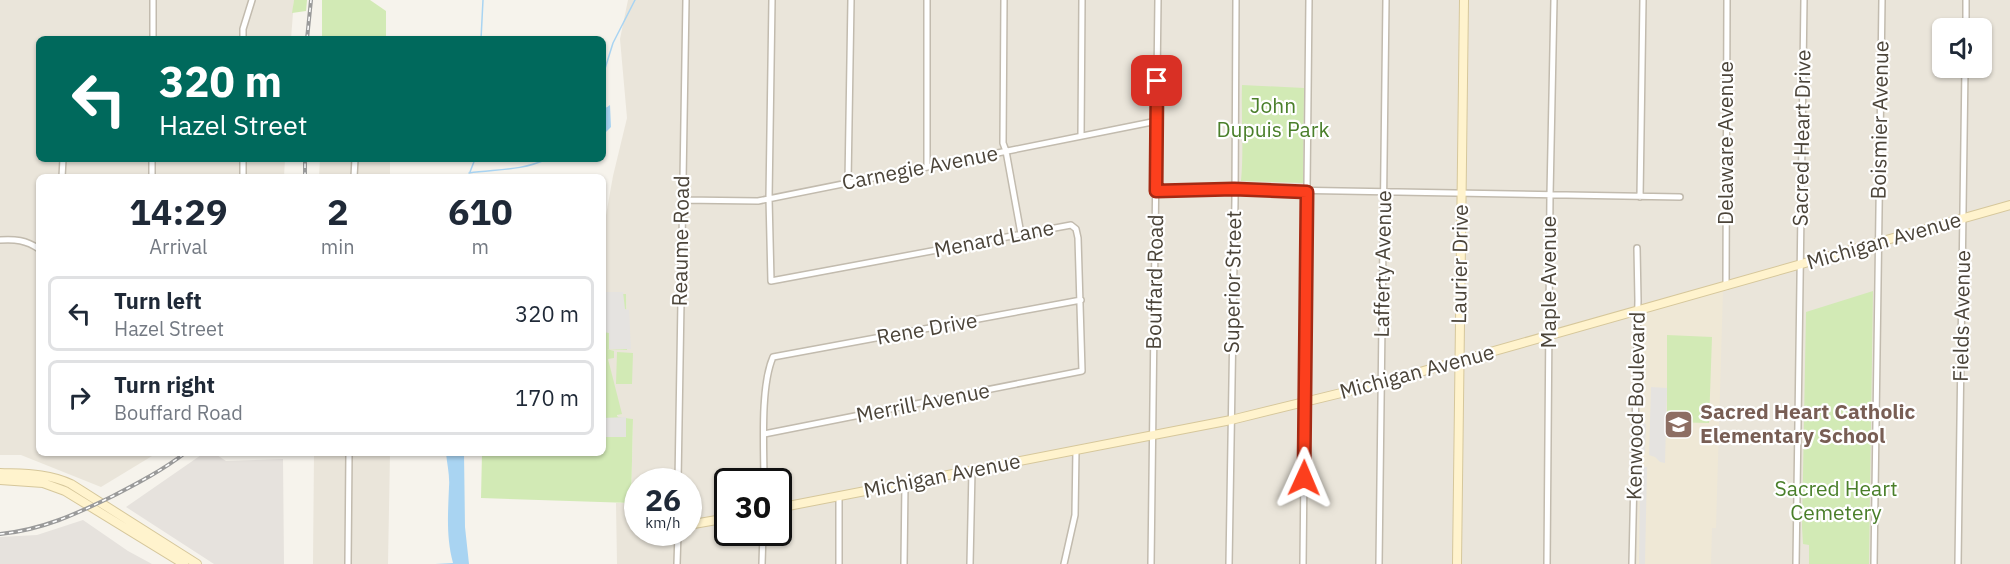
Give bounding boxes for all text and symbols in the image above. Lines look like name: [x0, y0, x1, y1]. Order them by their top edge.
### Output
map controls: [1932, 18, 1992, 78]
button: sound: [1932, 18, 1992, 78]
street label: Boismier Avenue: [1864, 40, 1894, 200]
street label: Sacred Heart Drive: [1785, 49, 1817, 227]
text: 320 m: [159, 54, 282, 109]
pin: [1131, 55, 1182, 106]
icon: left: [60, 60, 138, 138]
street label: Delaware Avenue: [1711, 61, 1739, 225]
icon: arrive: [1140, 64, 1173, 97]
park label: John Dupuis Park: [1216, 91, 1330, 143]
text: Hazel Street: [159, 107, 307, 142]
street label: Carnegie Avenue: [839, 138, 1000, 196]
street label: Reaume Road: [665, 175, 695, 307]
text: 14:29: [129, 188, 228, 235]
text: 2: [327, 188, 349, 235]
text: 610: [448, 188, 513, 235]
street label: Lafferty Avenue: [1367, 190, 1397, 338]
street label: Laurier Drive: [1444, 204, 1474, 324]
street label: Michigan Avenue: [1803, 205, 1964, 275]
street label: Superior Street: [1217, 210, 1247, 354]
street label: Menard Lane: [931, 213, 1056, 263]
street label: Bouffard Road: [1139, 214, 1169, 350]
street label: Maple Avenue: [1534, 216, 1562, 348]
text: Arrival: [149, 233, 208, 260]
text: min: [321, 233, 355, 260]
text: m: [472, 233, 489, 260]
street label: Fields Avenue: [1946, 250, 1976, 382]
text: Turn left: [114, 286, 202, 315]
icon: left: [63, 297, 96, 330]
text: 320 m: [515, 299, 579, 328]
street label: Rene Drive: [874, 305, 979, 351]
street label: Kenwood Boulevard: [1619, 312, 1651, 500]
text: Hazel Street: [114, 315, 224, 342]
street label: Michigan Avenue: [1336, 337, 1497, 405]
text: Turn right: [114, 370, 215, 399]
street label: Merrill Avenue: [854, 375, 992, 429]
icon: right: [63, 381, 96, 414]
text: 170 m: [515, 383, 579, 412]
place label: Sacred Heart Catholic Elementary School: [1700, 397, 1916, 449]
text: Bouffard Road: [114, 399, 243, 426]
school or university icon: Sacred Heart Catholic Elementary School: [1663, 408, 1695, 440]
street label: Michigan Avenue: [861, 446, 1023, 504]
position arrow: [1272, 446, 1336, 510]
speed limit sign: 30: [714, 468, 792, 546]
park label: Sacred Heart Cemetery: [1775, 474, 1898, 526]
text: 26: [645, 480, 681, 519]
text: km/h: [645, 513, 681, 532]

